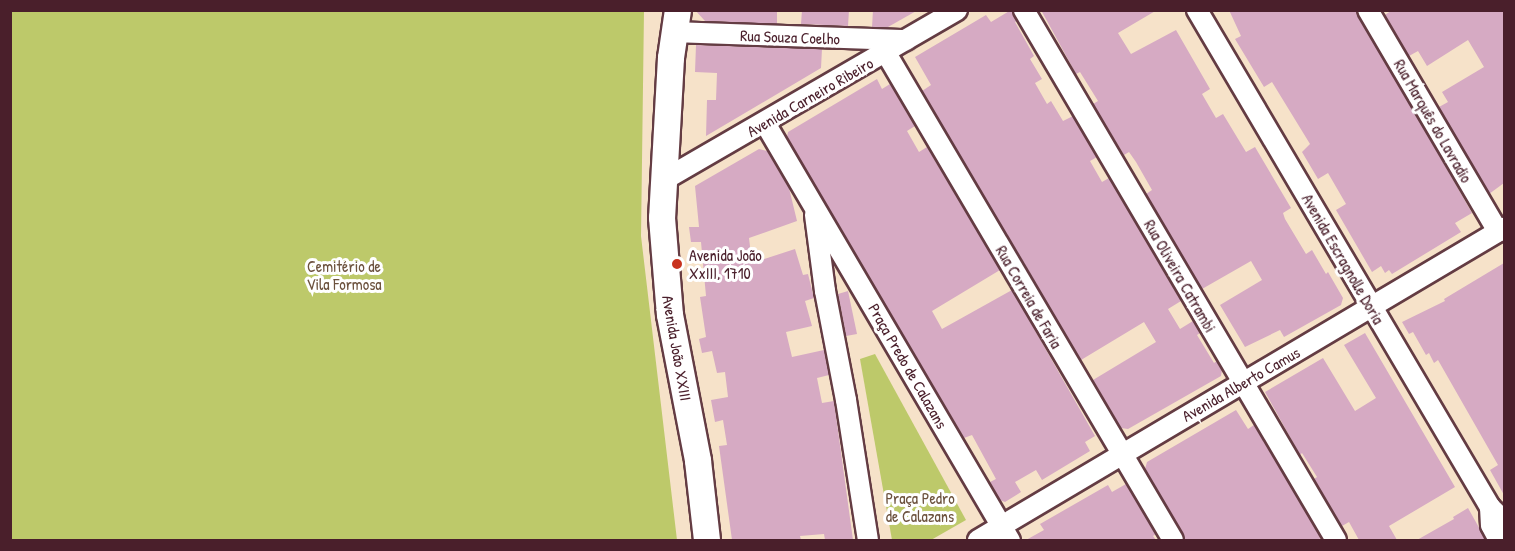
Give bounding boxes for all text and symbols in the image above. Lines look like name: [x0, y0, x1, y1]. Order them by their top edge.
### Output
street label: Rua Souza Coelho: [740, 26, 840, 48]
street label: Avenida Carneiro Ribeiro: [744, 53, 876, 141]
street label: Rua Marquês do Lavradio: [1390, 56, 1476, 186]
street label: Avenida Escragnolle Doria: [1298, 190, 1388, 328]
street label: Rua Oliveira Catrambi: [1140, 216, 1220, 336]
street label: Rua Correia de Faria: [992, 242, 1066, 352]
place label: Avenida João XxIII, 1710: [689, 245, 762, 283]
park label: Cemitério de Vila Formosa: [306, 256, 382, 294]
marker: Avenida João XxIII, 1710: [670, 257, 684, 271]
street label: Avenida João XXIII: [658, 294, 696, 402]
street label: Praça Predo de Calazans: [864, 300, 952, 432]
street label: Avenida Alberto Camus: [1179, 342, 1303, 426]
park label: Praça Pedro de Calazans: [885, 488, 955, 526]

